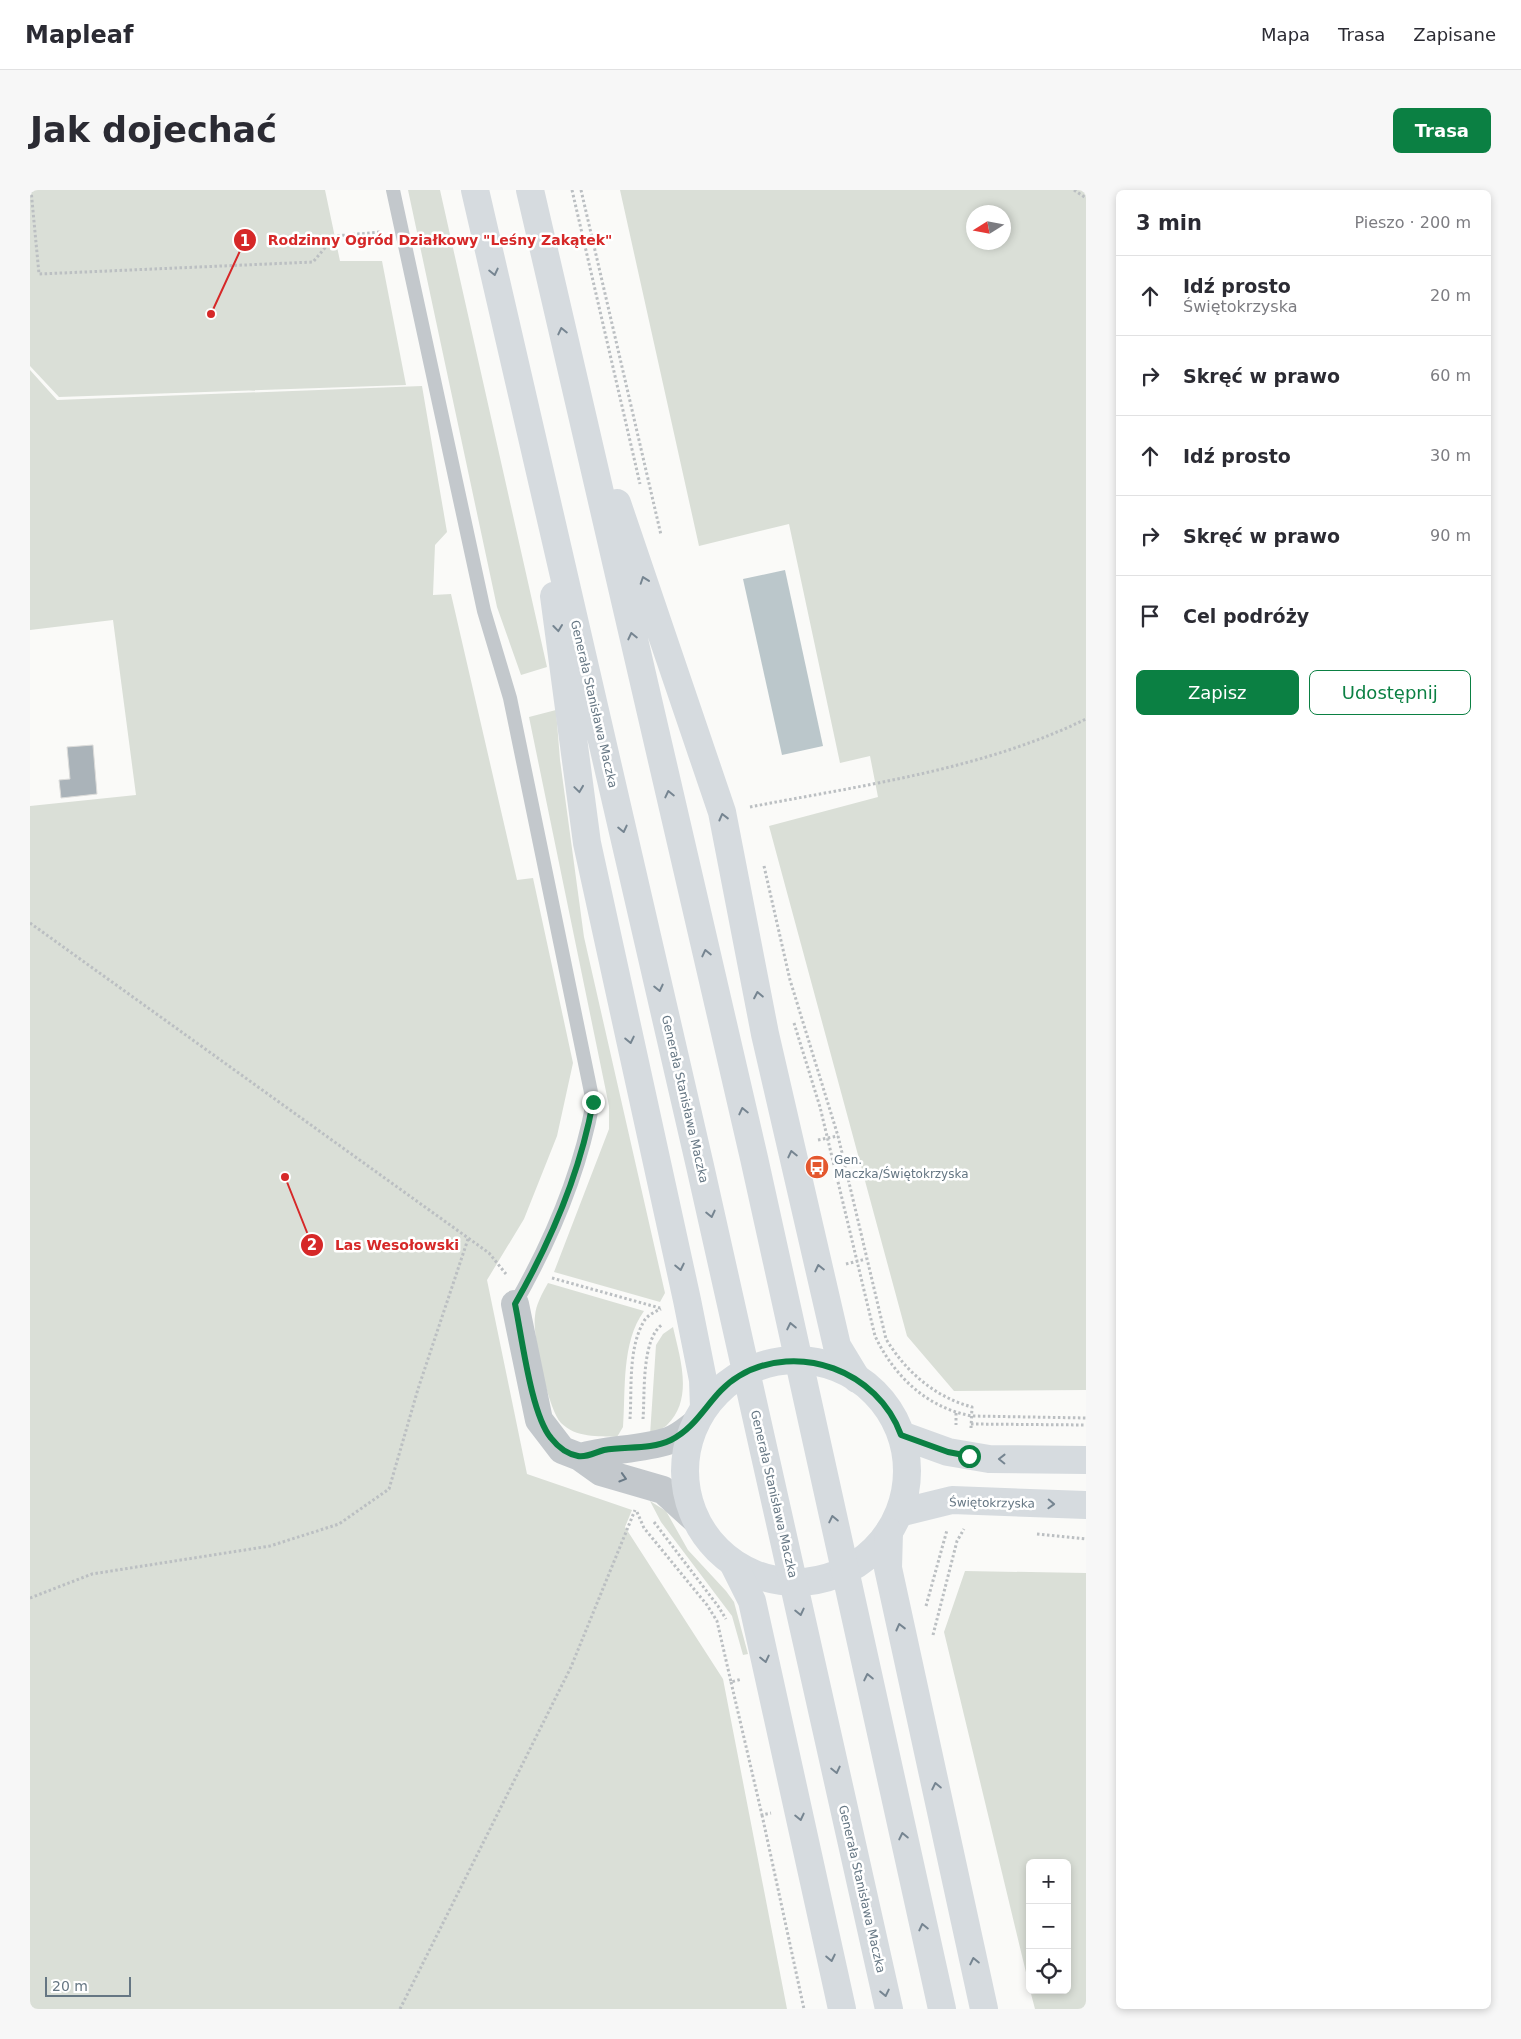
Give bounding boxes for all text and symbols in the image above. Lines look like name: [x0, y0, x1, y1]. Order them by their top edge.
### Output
text: Mapleaf: [25, 21, 133, 49]
text: Mapa: [1261, 24, 1310, 45]
text: Trasa: [1338, 24, 1385, 45]
text: Zapisane: [1413, 24, 1496, 45]
button: Trasa: [1393, 108, 1491, 153]
text: Jak dojechać: [30, 110, 277, 150]
north arrow: [966, 205, 1011, 250]
text: 3 min: [1136, 211, 1202, 235]
text: Pieszo · 200 m: [1354, 213, 1471, 232]
callout: Rodzinny Ogród Działkowy "Leśny Zakątek": [233, 226, 622, 255]
text: 1: [240, 232, 250, 250]
text: Rodzinny Ogród Działkowy "Leśny Zakątek": [268, 232, 612, 248]
one-way arrow: [488, 267, 499, 276]
text: Idź prosto: [1183, 275, 1291, 297]
icon: ahead: [1136, 282, 1164, 310]
text: 20 m: [1430, 286, 1471, 305]
text: Świętokrzyska: [1183, 297, 1297, 316]
one-way arrow: [557, 327, 568, 336]
icon: right: [1136, 362, 1164, 390]
text: Skręć w prawo: [1183, 365, 1340, 387]
text: 60 m: [1430, 366, 1471, 385]
icon: ahead: [1136, 442, 1164, 470]
text: Idź prosto: [1183, 445, 1291, 467]
text: 30 m: [1430, 446, 1471, 465]
icon: right: [1136, 522, 1164, 550]
text: Skręć w prawo: [1183, 525, 1340, 547]
text: 90 m: [1430, 526, 1471, 545]
one-way arrow: [640, 576, 650, 584]
icon: arrive: [1136, 602, 1164, 630]
text: Cel podróży: [1183, 605, 1309, 627]
street label: Generała Stanisława Maczka: [568, 619, 620, 789]
one-way arrow: [552, 623, 562, 632]
one-way arrow: [627, 632, 638, 640]
button: Zapisz: [1136, 670, 1299, 715]
button: Udostępnij: [1309, 670, 1471, 715]
one-way arrow: [573, 785, 584, 793]
one-way arrow: [664, 790, 675, 799]
one-way arrow: [718, 812, 729, 821]
one-way arrow: [617, 825, 628, 834]
one-way arrow: [701, 948, 712, 957]
one-way arrow: [653, 983, 664, 992]
one-way arrow: [753, 991, 763, 999]
street label: Generała Stanisława Maczka: [659, 1014, 711, 1184]
one-way arrow: [624, 1035, 634, 1044]
route end: [582, 1091, 605, 1114]
one-way arrow: [738, 1106, 749, 1115]
one-way arrow: [788, 1149, 798, 1158]
place label: Gen. Maczka/Świętokrzyska: [834, 1153, 969, 1181]
bus stop icon: Gen. Maczka/Świętokrzyska: [804, 1154, 830, 1180]
one-way arrow: [705, 1209, 716, 1218]
callout: Las Wesołowski: [300, 1230, 469, 1259]
text: 2: [307, 1236, 317, 1254]
text: Las Wesołowski: [335, 1237, 459, 1253]
one-way arrow: [674, 1262, 684, 1271]
one-way arrow: [814, 1263, 825, 1272]
one-way arrow: [786, 1321, 796, 1330]
street label: Generała Stanisława Maczka: [748, 1409, 800, 1579]
route start: [958, 1445, 981, 1468]
one-way arrow: [998, 1454, 1006, 1464]
one-way arrow: [619, 1473, 627, 1483]
street label: Świętokrzyska: [949, 1494, 1035, 1511]
one-way arrow: [1047, 1498, 1055, 1509]
one-way arrow: [828, 1514, 839, 1523]
one-way arrow: [794, 1607, 805, 1616]
one-way arrow: [895, 1622, 906, 1631]
one-way arrow: [759, 1654, 770, 1663]
one-way arrow: [863, 1673, 874, 1682]
one-way arrow: [830, 1766, 841, 1775]
one-way arrow: [931, 1781, 941, 1790]
street label: Generała Stanisława Maczka: [836, 1804, 888, 1974]
one-way arrow: [795, 1813, 805, 1822]
one-way arrow: [898, 1832, 909, 1840]
map controls: [1026, 1859, 1071, 1994]
button: +: [1026, 1859, 1071, 1904]
button: −: [1026, 1904, 1071, 1949]
one-way arrow: [918, 1923, 929, 1932]
button: locate: [1026, 1949, 1071, 1994]
one-way arrow: [826, 1954, 836, 1962]
one-way arrow: [969, 1957, 980, 1966]
scale bar: [45, 1974, 131, 1997]
text: 20 m: [52, 1978, 88, 1994]
one-way arrow: [879, 1988, 890, 1997]

